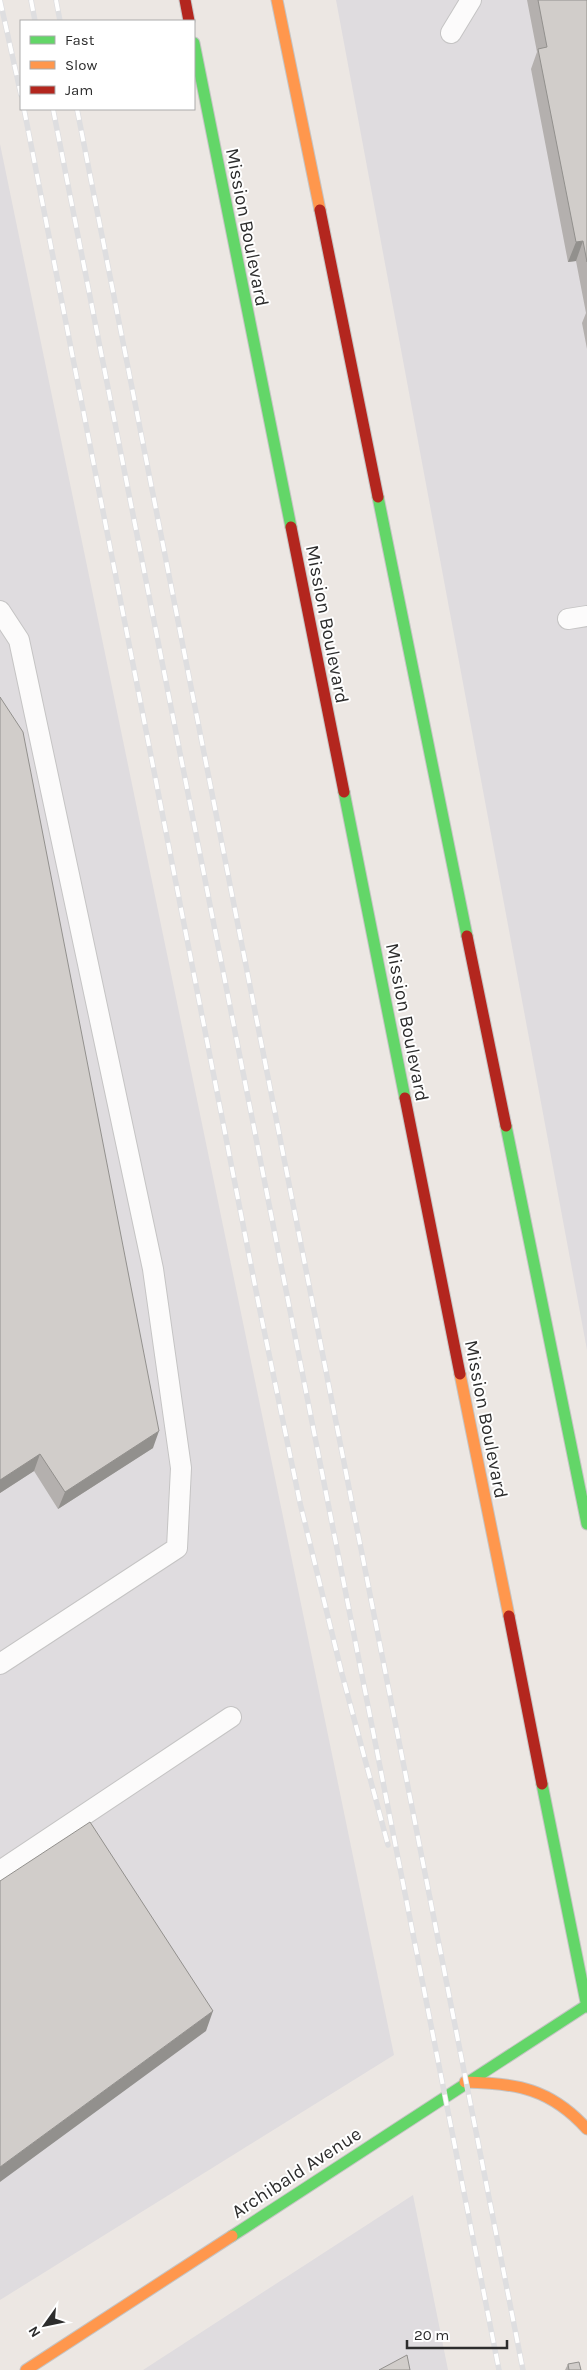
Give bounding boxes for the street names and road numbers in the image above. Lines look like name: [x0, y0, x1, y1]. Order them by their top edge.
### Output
street label: Mission Boulevard: [221, 146, 273, 308]
street label: Mission Boulevard: [301, 543, 353, 705]
street label: Mission Boulevard: [381, 941, 433, 1103]
street label: Mission Boulevard: [460, 1338, 512, 1500]
street label: Archibald Avenue: [228, 2123, 365, 2223]

